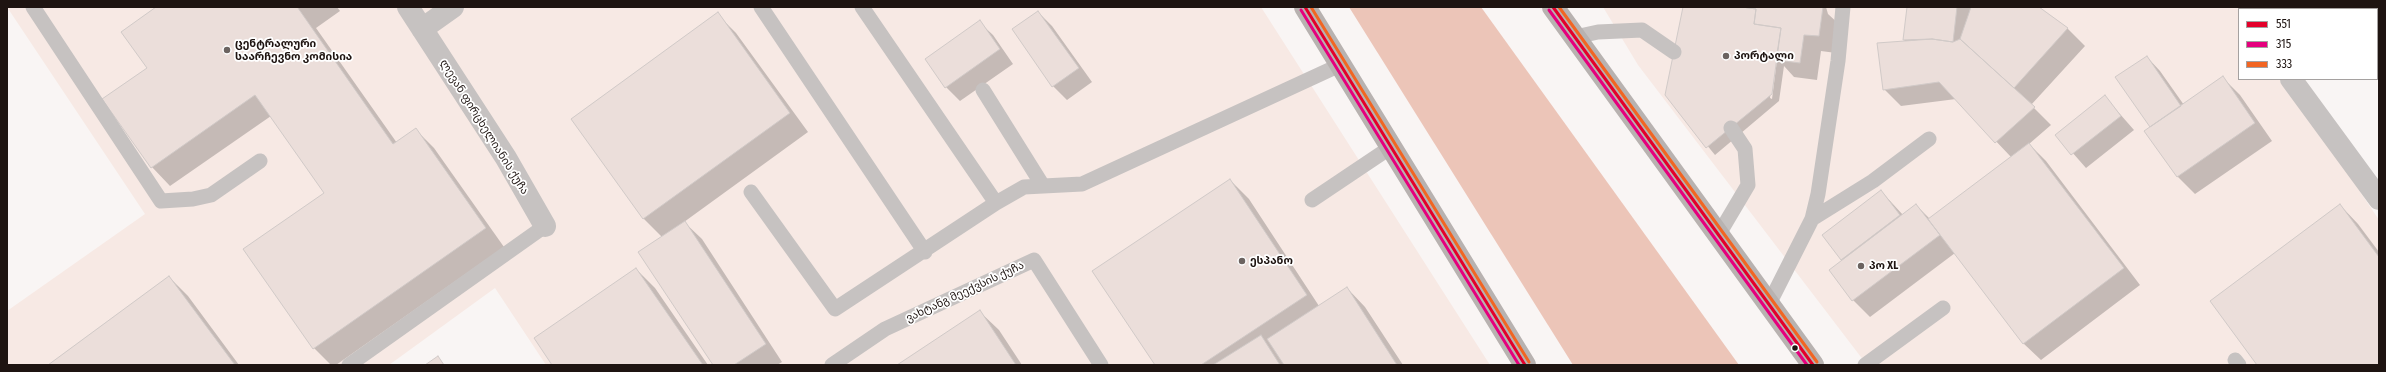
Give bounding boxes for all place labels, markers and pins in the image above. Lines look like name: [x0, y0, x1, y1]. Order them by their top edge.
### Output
place label: ცენტრალური საარჩევნო კომისია: [235, 37, 352, 63]
marker: ცენტრალური საარჩევნო კომისია: [222, 45, 232, 55]
place label: პორტალი: [1734, 49, 1794, 63]
marker: პორტალი: [1721, 51, 1731, 61]
place label: ესპანო: [1250, 254, 1293, 268]
marker: ესპანო: [1237, 256, 1247, 266]
place label: პო XL: [1869, 259, 1898, 273]
marker: პო XL: [1856, 261, 1866, 271]
unlabelled marker: [1790, 343, 1800, 353]

